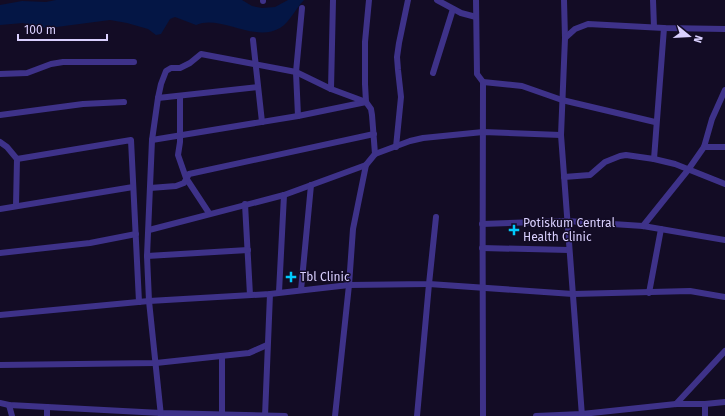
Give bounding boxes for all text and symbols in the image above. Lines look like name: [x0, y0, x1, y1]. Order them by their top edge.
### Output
scale bar: [18, 16, 107, 42]
north arrow: [669, 16, 709, 56]
text: 100 m: [24, 23, 56, 37]
text: N: [691, 33, 705, 44]
place label: Potiskum Central Health Clinic: [523, 216, 615, 244]
marker: Potiskum Central Health Clinic: [508, 224, 520, 236]
place label: Tbl Clinic: [300, 270, 350, 284]
marker: Tbl Clinic: [285, 271, 297, 283]

